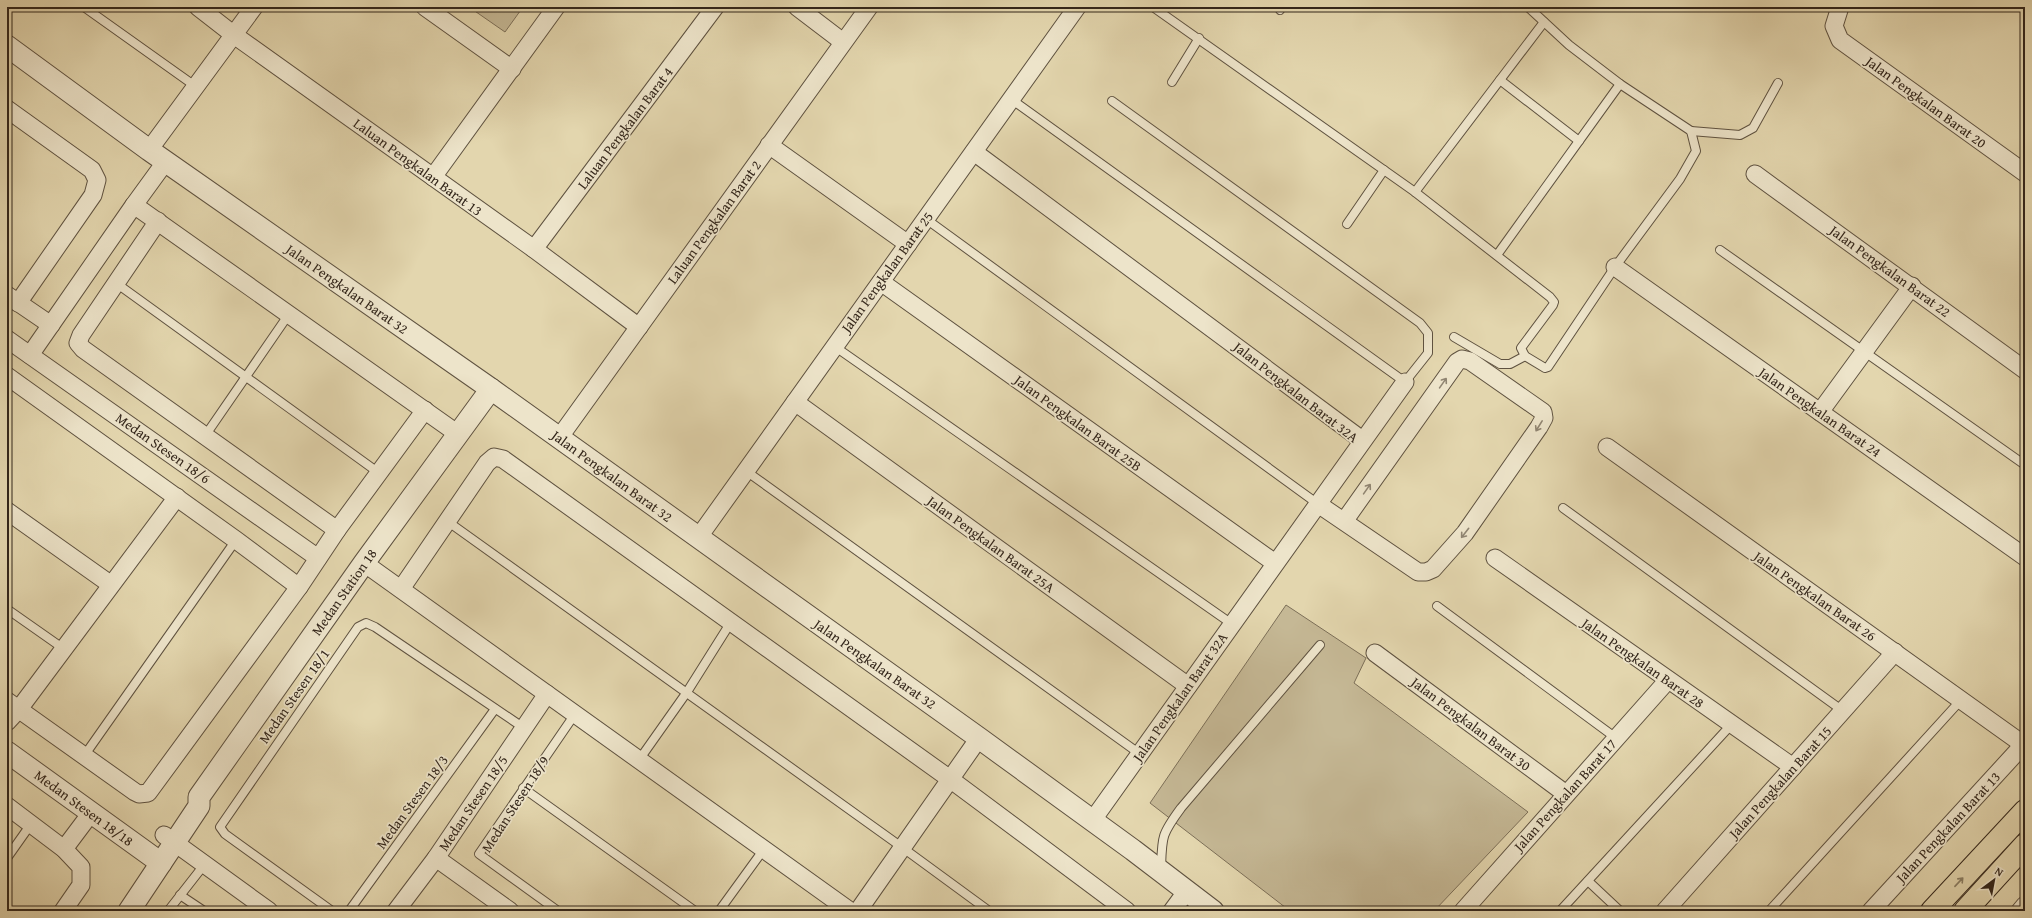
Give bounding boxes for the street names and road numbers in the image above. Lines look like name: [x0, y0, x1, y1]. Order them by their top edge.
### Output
street label: Jalan Pengkalan Barat 20: [1860, 50, 1991, 153]
street label: Laluan Pengkalan Barat 4: [572, 63, 678, 193]
street label: Laluan Pengkalan Barat 13: [349, 113, 487, 221]
street label: Laluan Pengkalan Barat 2: [662, 156, 766, 288]
street label: Jalan Pengkalan Barat 25: [835, 207, 938, 338]
street label: Jalan Pengkalan Barat 22: [1824, 219, 1955, 322]
street label: Jalan Pengkalan Barat 32: [280, 238, 412, 339]
street label: Jalan Pengkalan Barat 32A: [1228, 336, 1363, 447]
street label: Jalan Pengkalan Barat 24: [1753, 361, 1885, 462]
street label: Jalan Pengkalan Barat 25B: [1009, 369, 1146, 476]
street label: Medan Stesen 18/6: [112, 408, 215, 488]
street label: Jalan Pengkalan Barat 32: [546, 424, 677, 527]
street label: Jalan Pengkalan Barat 25A: [921, 490, 1059, 597]
street label: Medan Station 18: [307, 544, 382, 639]
street label: Jalan Pengkalan Barat 26: [1748, 545, 1880, 646]
street label: Jalan Pengkalan Barat 28: [1576, 612, 1708, 713]
street label: Jalan Pengkalan Barat 32: [808, 613, 940, 714]
street label: Jalan Pengkalan Barat 32A: [1127, 628, 1232, 767]
street label: Medan Stesen 18/1: [254, 645, 334, 747]
street label: Jalan Pengkalan Barat 30: [1405, 671, 1535, 776]
street label: Jalan Pengkalan Barat 15: [1723, 721, 1836, 844]
street label: Jalan Pengkalan Barat 17: [1508, 734, 1621, 857]
street label: Medan Stesen 18/3: [371, 751, 453, 853]
street label: Medan Stesen 18/5: [434, 751, 512, 855]
street label: Medan Stesen 18/9: [476, 752, 554, 856]
street label: Medan Stesen 18/18: [30, 765, 138, 851]
street label: Jalan Pengkalan Barat 13: [1890, 767, 2005, 888]

